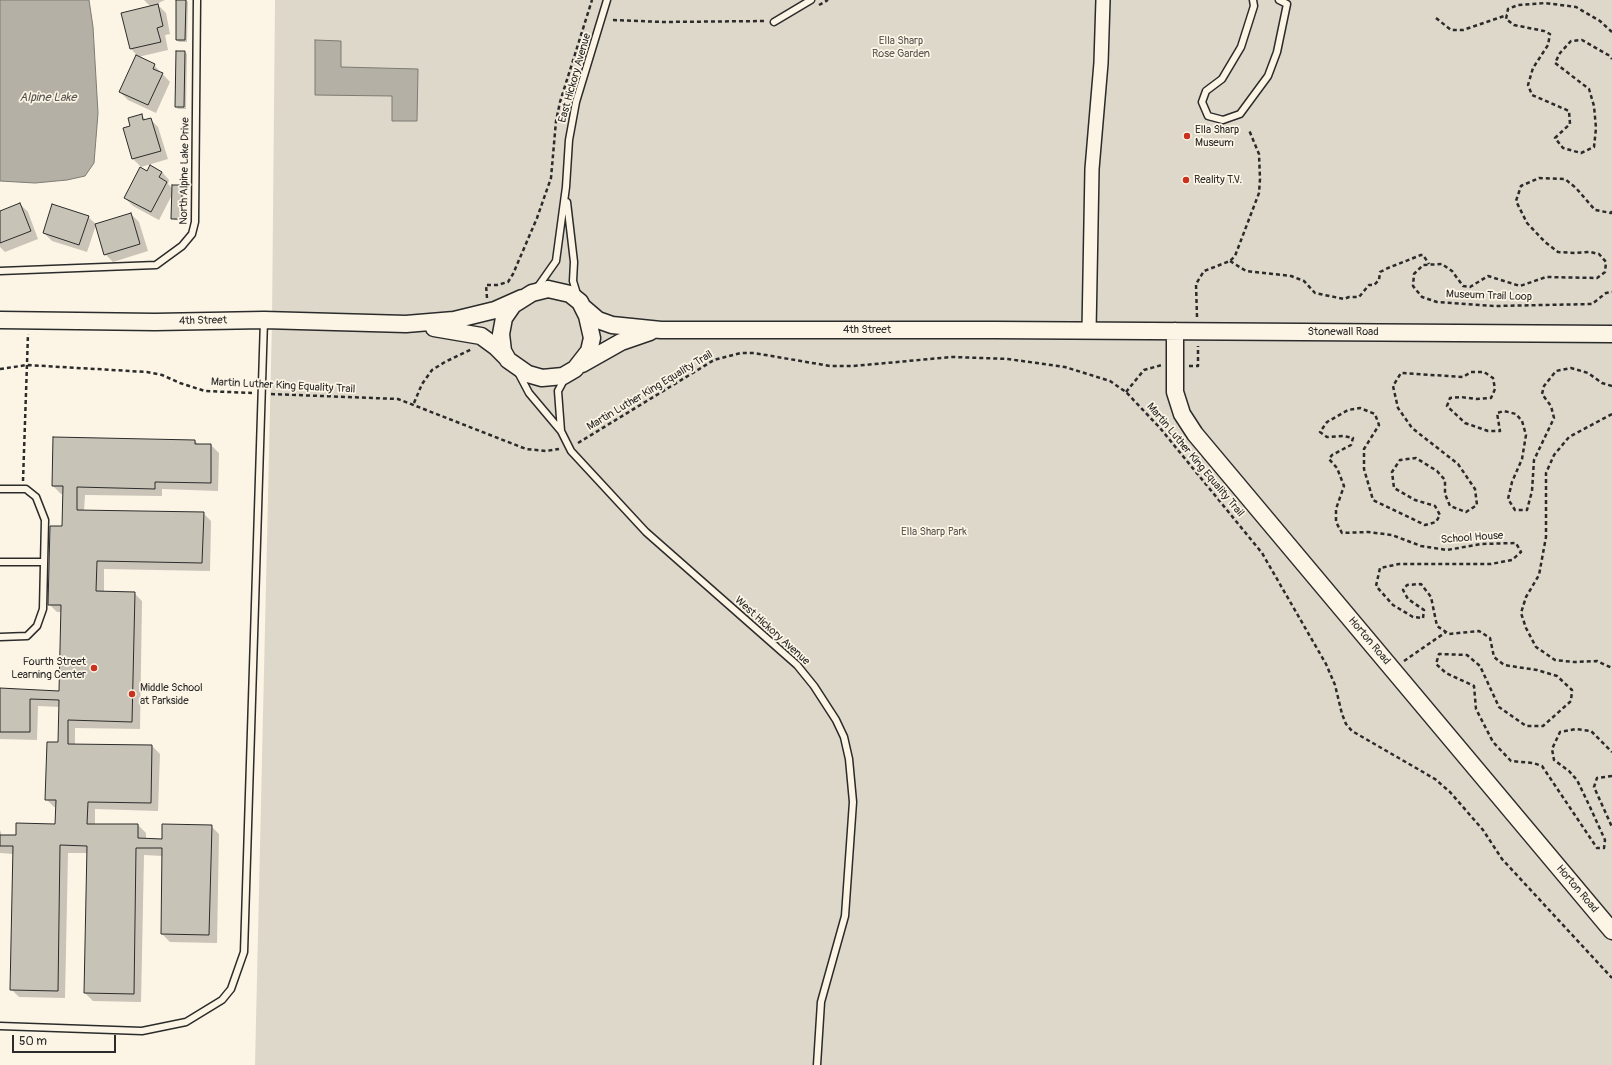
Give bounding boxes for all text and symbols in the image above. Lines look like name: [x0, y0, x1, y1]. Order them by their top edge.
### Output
street label: East Hickory Avenue: [556, 32, 594, 124]
park label: Ella Sharp Rose Garden: [872, 34, 930, 60]
water label: Alpine Lake: [20, 91, 76, 105]
street label: North Alpine Lake Drive: [177, 117, 193, 225]
place label: Ella Sharp Museum: [1195, 123, 1239, 149]
marker: Ella Sharp Museum: [1182, 131, 1192, 141]
place label: Reality T.V.: [1194, 173, 1242, 187]
marker: Reality T.V.: [1181, 175, 1191, 185]
street label: Museum Trail Loop: [1446, 288, 1532, 304]
street label: 4th Street: [179, 314, 227, 328]
street label: 4th Street: [843, 323, 891, 337]
street label: Stonewall Road: [1307, 325, 1379, 339]
street label: Martin Luther King Equality Trail: [585, 348, 715, 434]
street label: Martin Luther King Equality Trail: [210, 376, 356, 396]
street label: Martin Luther King Equality Trail: [1143, 400, 1247, 520]
park label: Ella Sharp Park: [901, 525, 967, 539]
street label: School House: [1440, 529, 1504, 547]
street label: West Hickory Avenue: [732, 594, 812, 668]
street label: Horton Road: [1345, 614, 1393, 668]
place label: Fourth Street Learning Center: [11, 655, 86, 681]
marker: Fourth Street Learning Center: [89, 663, 99, 673]
place label: Middle School at Parkside: [140, 681, 203, 707]
marker: Middle School at Parkside: [127, 689, 137, 699]
street label: Horton Road: [1553, 862, 1601, 916]
scale bar: [14, 1027, 118, 1053]
text: 50 m: [19, 1034, 47, 1049]

